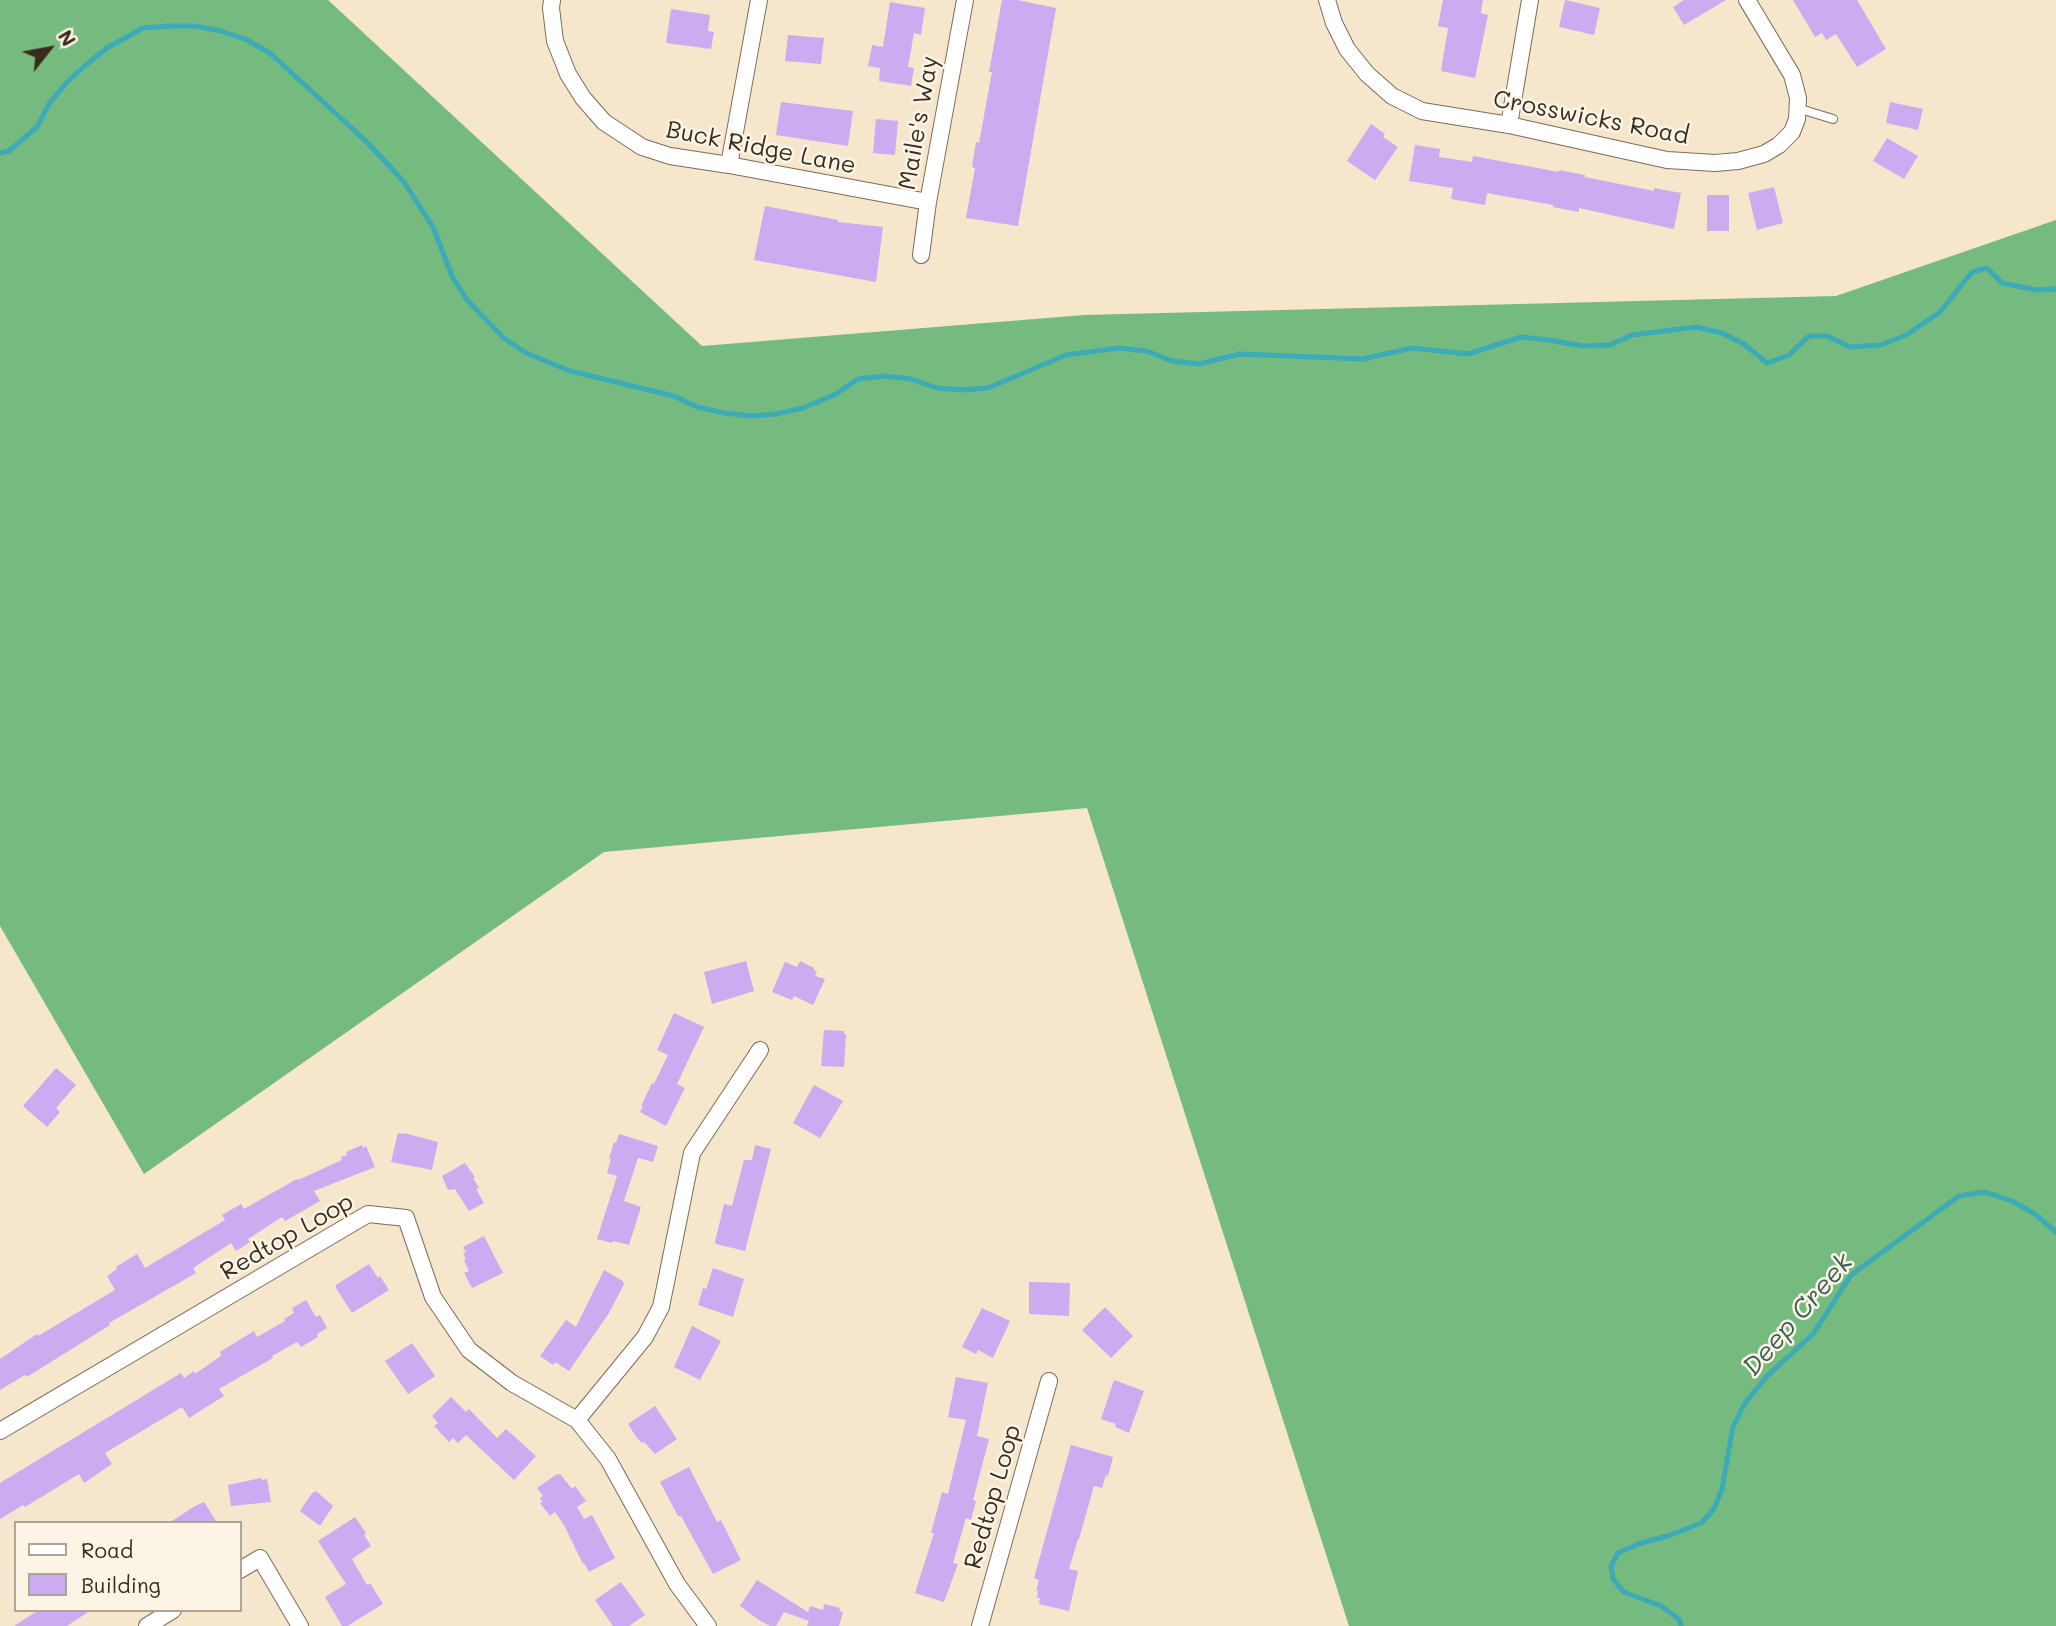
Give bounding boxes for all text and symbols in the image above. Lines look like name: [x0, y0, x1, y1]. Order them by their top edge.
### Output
north arrow: [14, 14, 84, 84]
text: N: [53, 25, 82, 51]
street label: Maile's Way: [893, 54, 945, 192]
street label: Crosswicks Road: [1491, 85, 1691, 151]
street label: Buck Ridge Lane: [664, 115, 858, 181]
street label: Redtop Loop: [215, 1187, 359, 1287]
water label: Deep Creek: [1736, 1247, 1860, 1383]
street label: Redtop Loop: [959, 1422, 1027, 1572]
legend: [14, 1521, 242, 1612]
text: Road: [81, 1536, 133, 1563]
text: Building: [81, 1571, 161, 1598]

